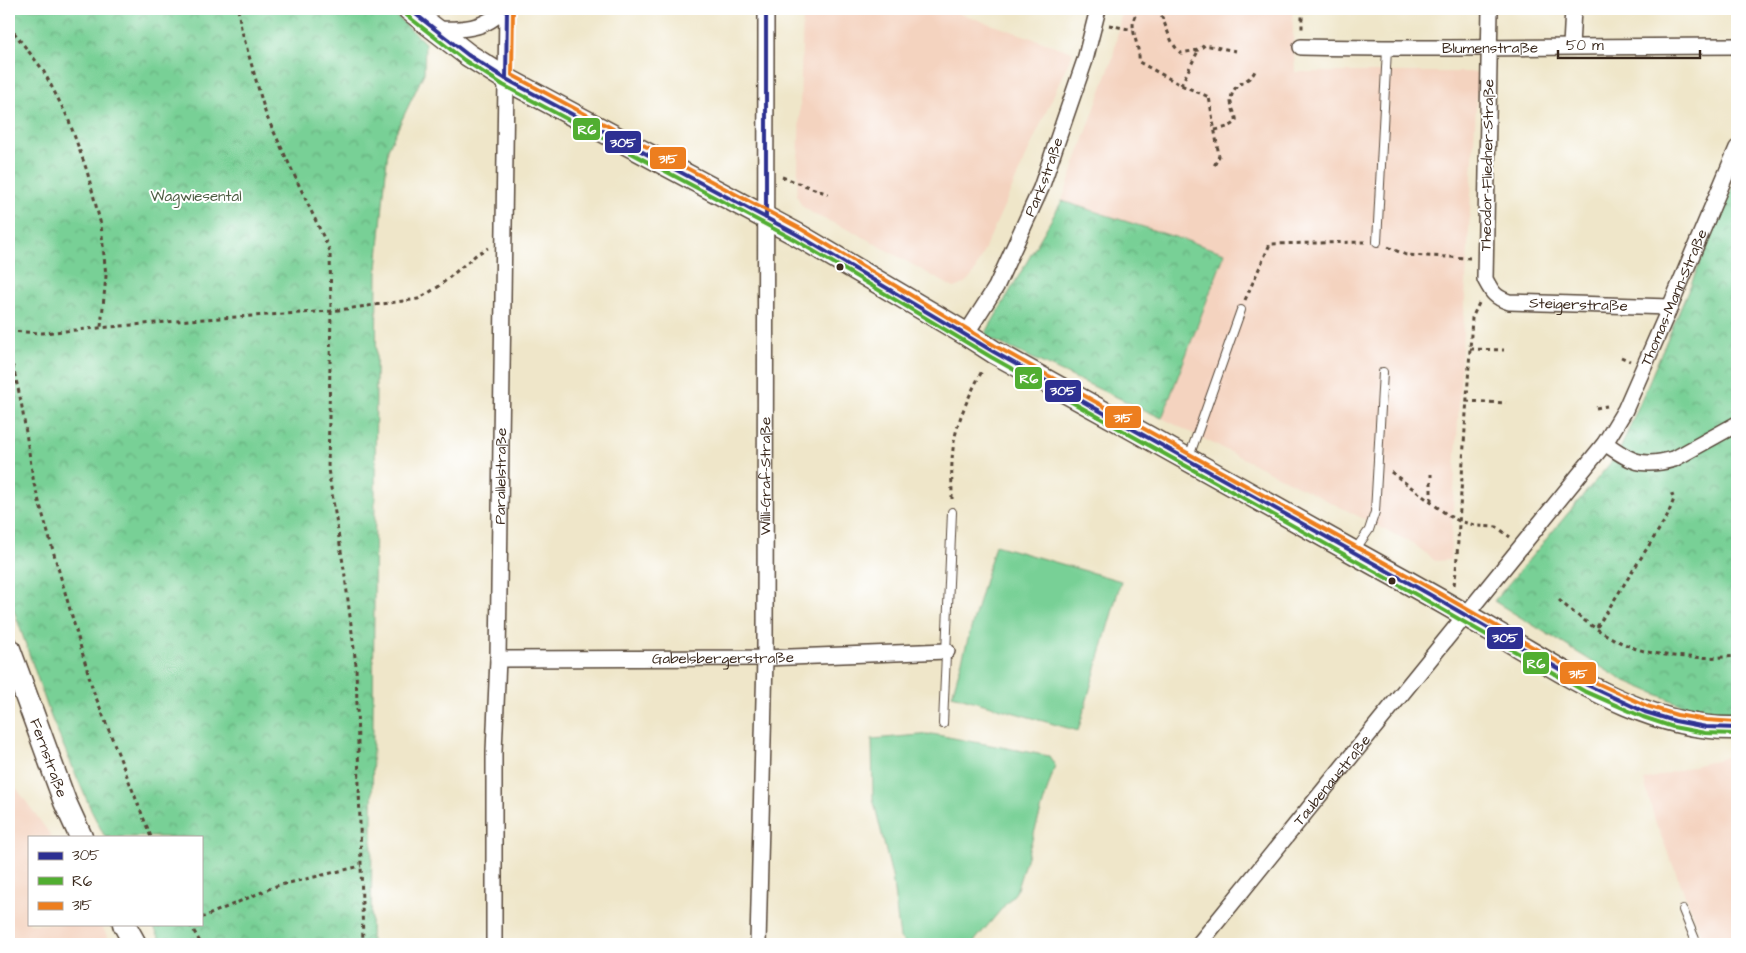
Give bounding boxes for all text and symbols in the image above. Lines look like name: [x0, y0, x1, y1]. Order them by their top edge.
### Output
scale bar: [1558, 28, 1701, 60]
text: 50 m: [1566, 35, 1604, 56]
street label: Blumenstraße: [1442, 37, 1538, 59]
street label: Theodor-Fliedner-Straße: [1475, 79, 1500, 251]
line badge: R6: [572, 117, 601, 141]
text: R6: [578, 120, 597, 140]
line badge: 305: [604, 130, 642, 154]
text: 305: [609, 133, 637, 153]
street label: Parkstraße: [1019, 135, 1069, 220]
line badge: 315: [649, 146, 687, 170]
text: 315: [658, 149, 679, 169]
park label: Wagwiesental: [150, 186, 242, 208]
street label: Thomas-Mann-Straße: [1635, 226, 1713, 369]
unlabelled marker: [835, 262, 845, 272]
street label: Steigerstraße: [1529, 293, 1628, 317]
line badge: R6: [1014, 366, 1043, 390]
text: R6: [1020, 369, 1039, 389]
line badge: 305: [1044, 379, 1082, 403]
text: 305: [1049, 381, 1077, 401]
line badge: 315: [1104, 405, 1142, 429]
text: 315: [1113, 408, 1134, 428]
street label: Willi-Graf-Straße: [755, 417, 776, 535]
street label: Parallelstraße: [490, 428, 512, 525]
unlabelled marker: [1387, 576, 1397, 586]
line badge: 305: [1486, 626, 1524, 650]
text: 305: [1491, 628, 1519, 648]
street label: Gabelsbergerstraße: [652, 647, 794, 670]
line badge: R6: [1522, 651, 1550, 675]
text: R6: [1527, 654, 1546, 674]
line badge: 315: [1559, 661, 1597, 685]
text: 315: [1568, 664, 1589, 684]
street label: Fernstraße: [24, 716, 72, 801]
street label: Taubenaustraße: [1289, 730, 1376, 831]
legend: [28, 836, 202, 926]
text: 305: [72, 845, 100, 866]
text: R6: [72, 871, 93, 892]
text: 315: [72, 895, 93, 916]

